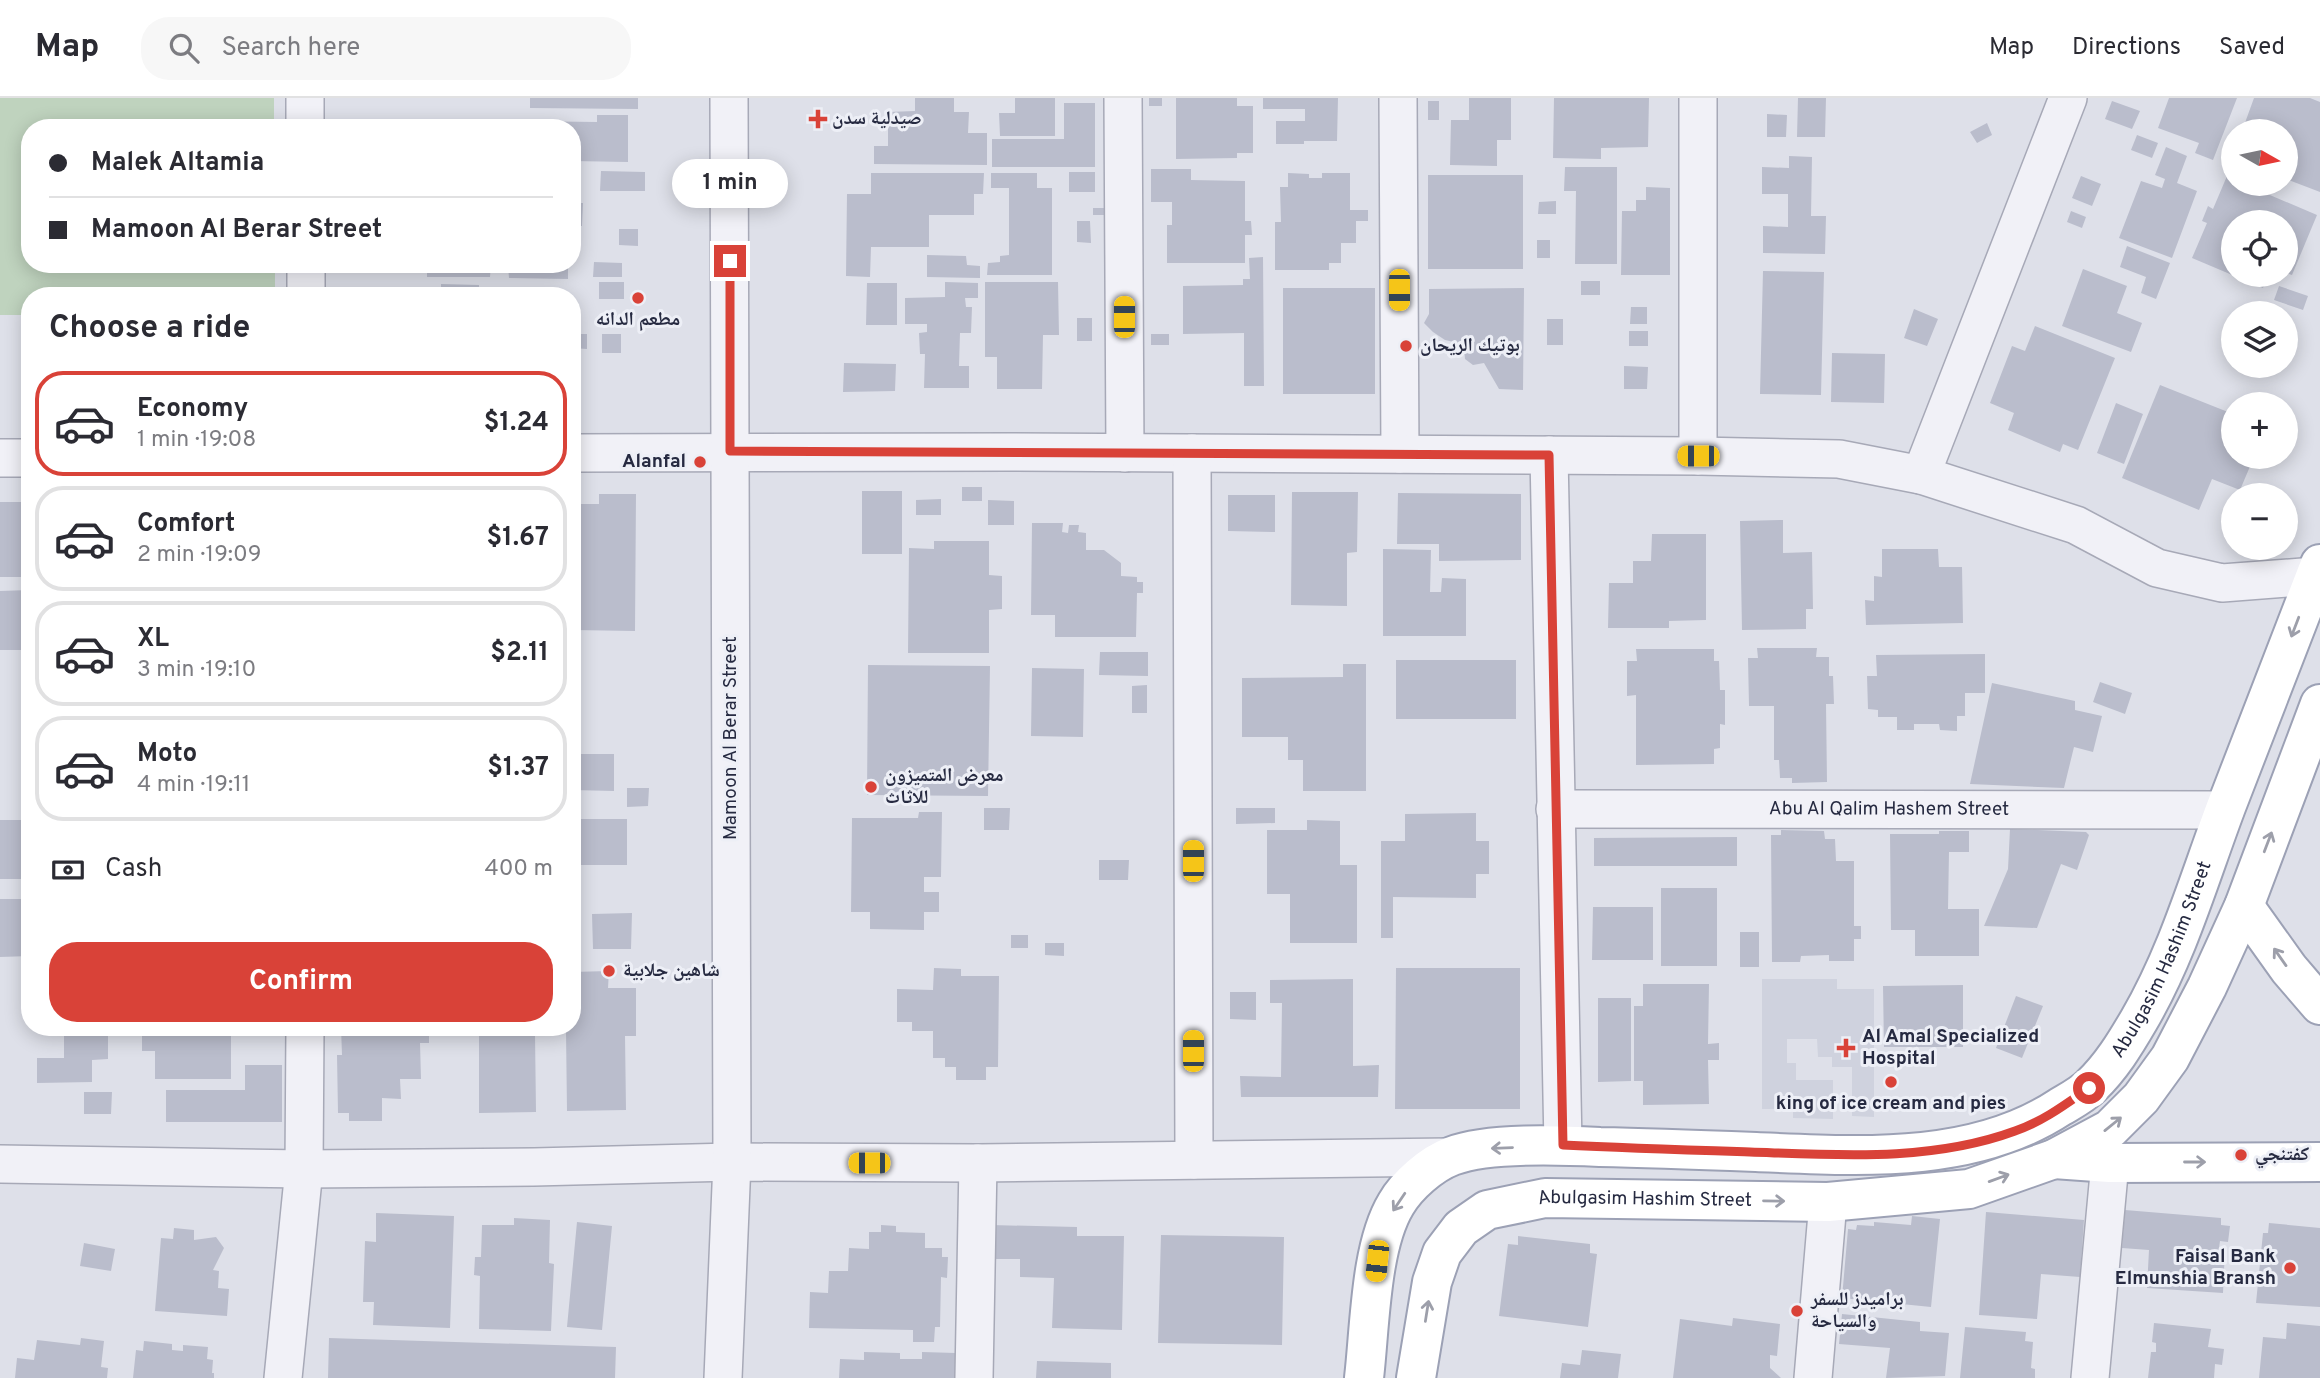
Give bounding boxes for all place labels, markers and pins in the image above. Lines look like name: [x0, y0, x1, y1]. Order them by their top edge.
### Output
place label: صيدلية سدن: [832, 107, 922, 131]
marker: صيدلية سدن: [810, 111, 826, 127]
marker: مطعم الدانه: [630, 290, 646, 306]
place label: مطعم الدانه: [596, 308, 680, 332]
place label: بوتيك الريحان: [1420, 334, 1520, 358]
marker: بوتيك الريحان: [1398, 338, 1414, 354]
place label: Alanfal: [622, 450, 686, 474]
marker: Alanfal: [692, 454, 708, 470]
place label: معرض المتميزون للاثاث: [885, 764, 1004, 810]
marker: معرض المتميزون للاثاث: [863, 779, 879, 795]
place label: شاهين جلابية: [623, 959, 720, 983]
marker: شاهين جلابية: [601, 963, 617, 979]
place label: Al Amal Specialized Hospital: [1862, 1025, 2039, 1071]
marker: Al Amal Specialized Hospital: [1836, 1038, 1856, 1058]
marker: king of ice cream and pies: [1883, 1074, 1899, 1090]
place label: king of ice cream and pies: [1776, 1092, 2006, 1116]
place label: كفتنجي: [2255, 1143, 2310, 1169]
marker: كفتنجي: [2233, 1147, 2249, 1163]
place label: Faisal Bank Elmunshia Bransh: [2115, 1245, 2276, 1291]
marker: Faisal Bank Elmunshia Bransh: [2282, 1260, 2298, 1276]
place label: براميدز للسفر والسياحة: [1810, 1288, 1903, 1334]
marker: براميدز للسفر والسياحة: [1789, 1303, 1805, 1319]

